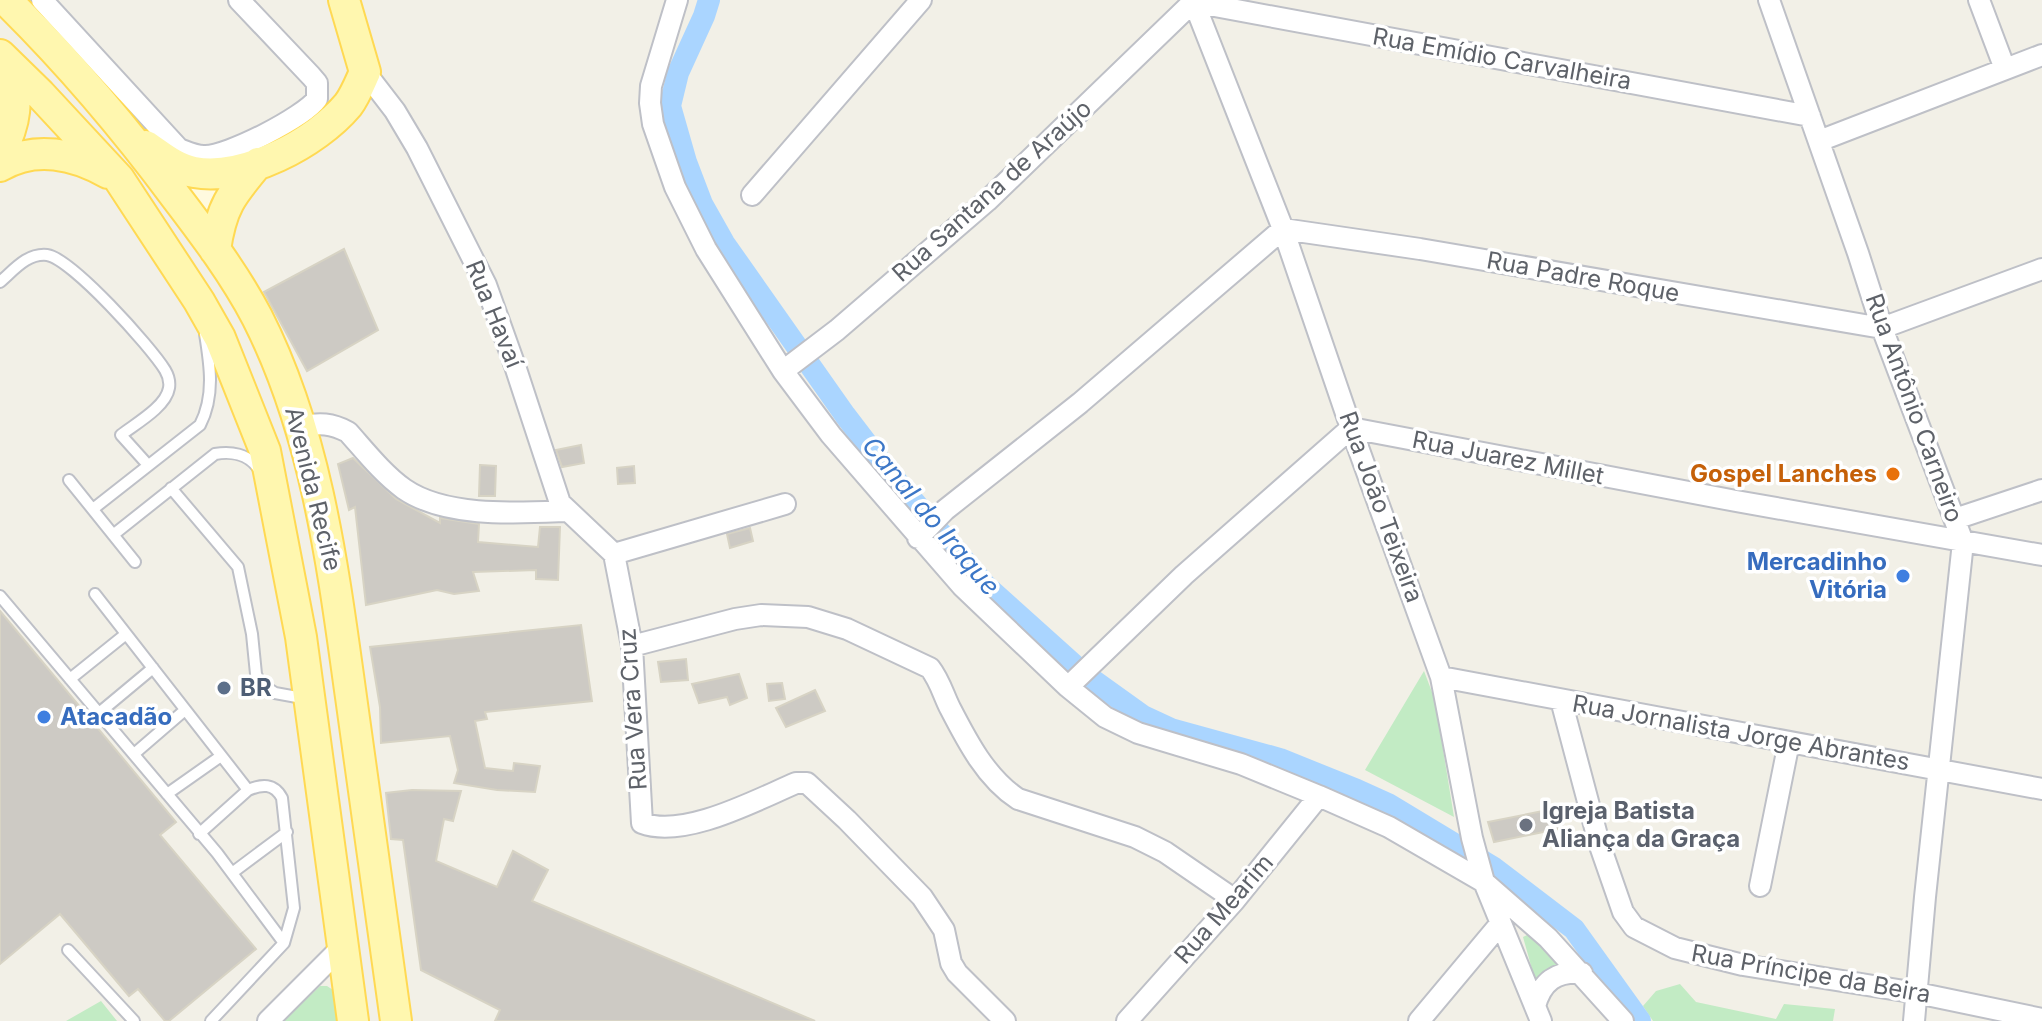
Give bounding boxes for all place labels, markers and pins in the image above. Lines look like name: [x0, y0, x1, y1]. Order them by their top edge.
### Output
place label: Gospel Lanches: [1690, 459, 1877, 488]
marker: Gospel Lanches: [1884, 465, 1902, 483]
place label: Mercadinho Vitória: [1747, 547, 1887, 604]
marker: Mercadinho Vitória: [1894, 567, 1912, 585]
place label: BR: [240, 673, 272, 702]
marker: BR: [215, 679, 233, 697]
place label: Atacadão: [60, 702, 172, 731]
marker: Atacadão: [35, 708, 53, 726]
place label: Igreja Batista Aliança da Graça: [1542, 796, 1740, 853]
marker: Igreja Batista Aliança da Graça: [1517, 816, 1535, 834]

